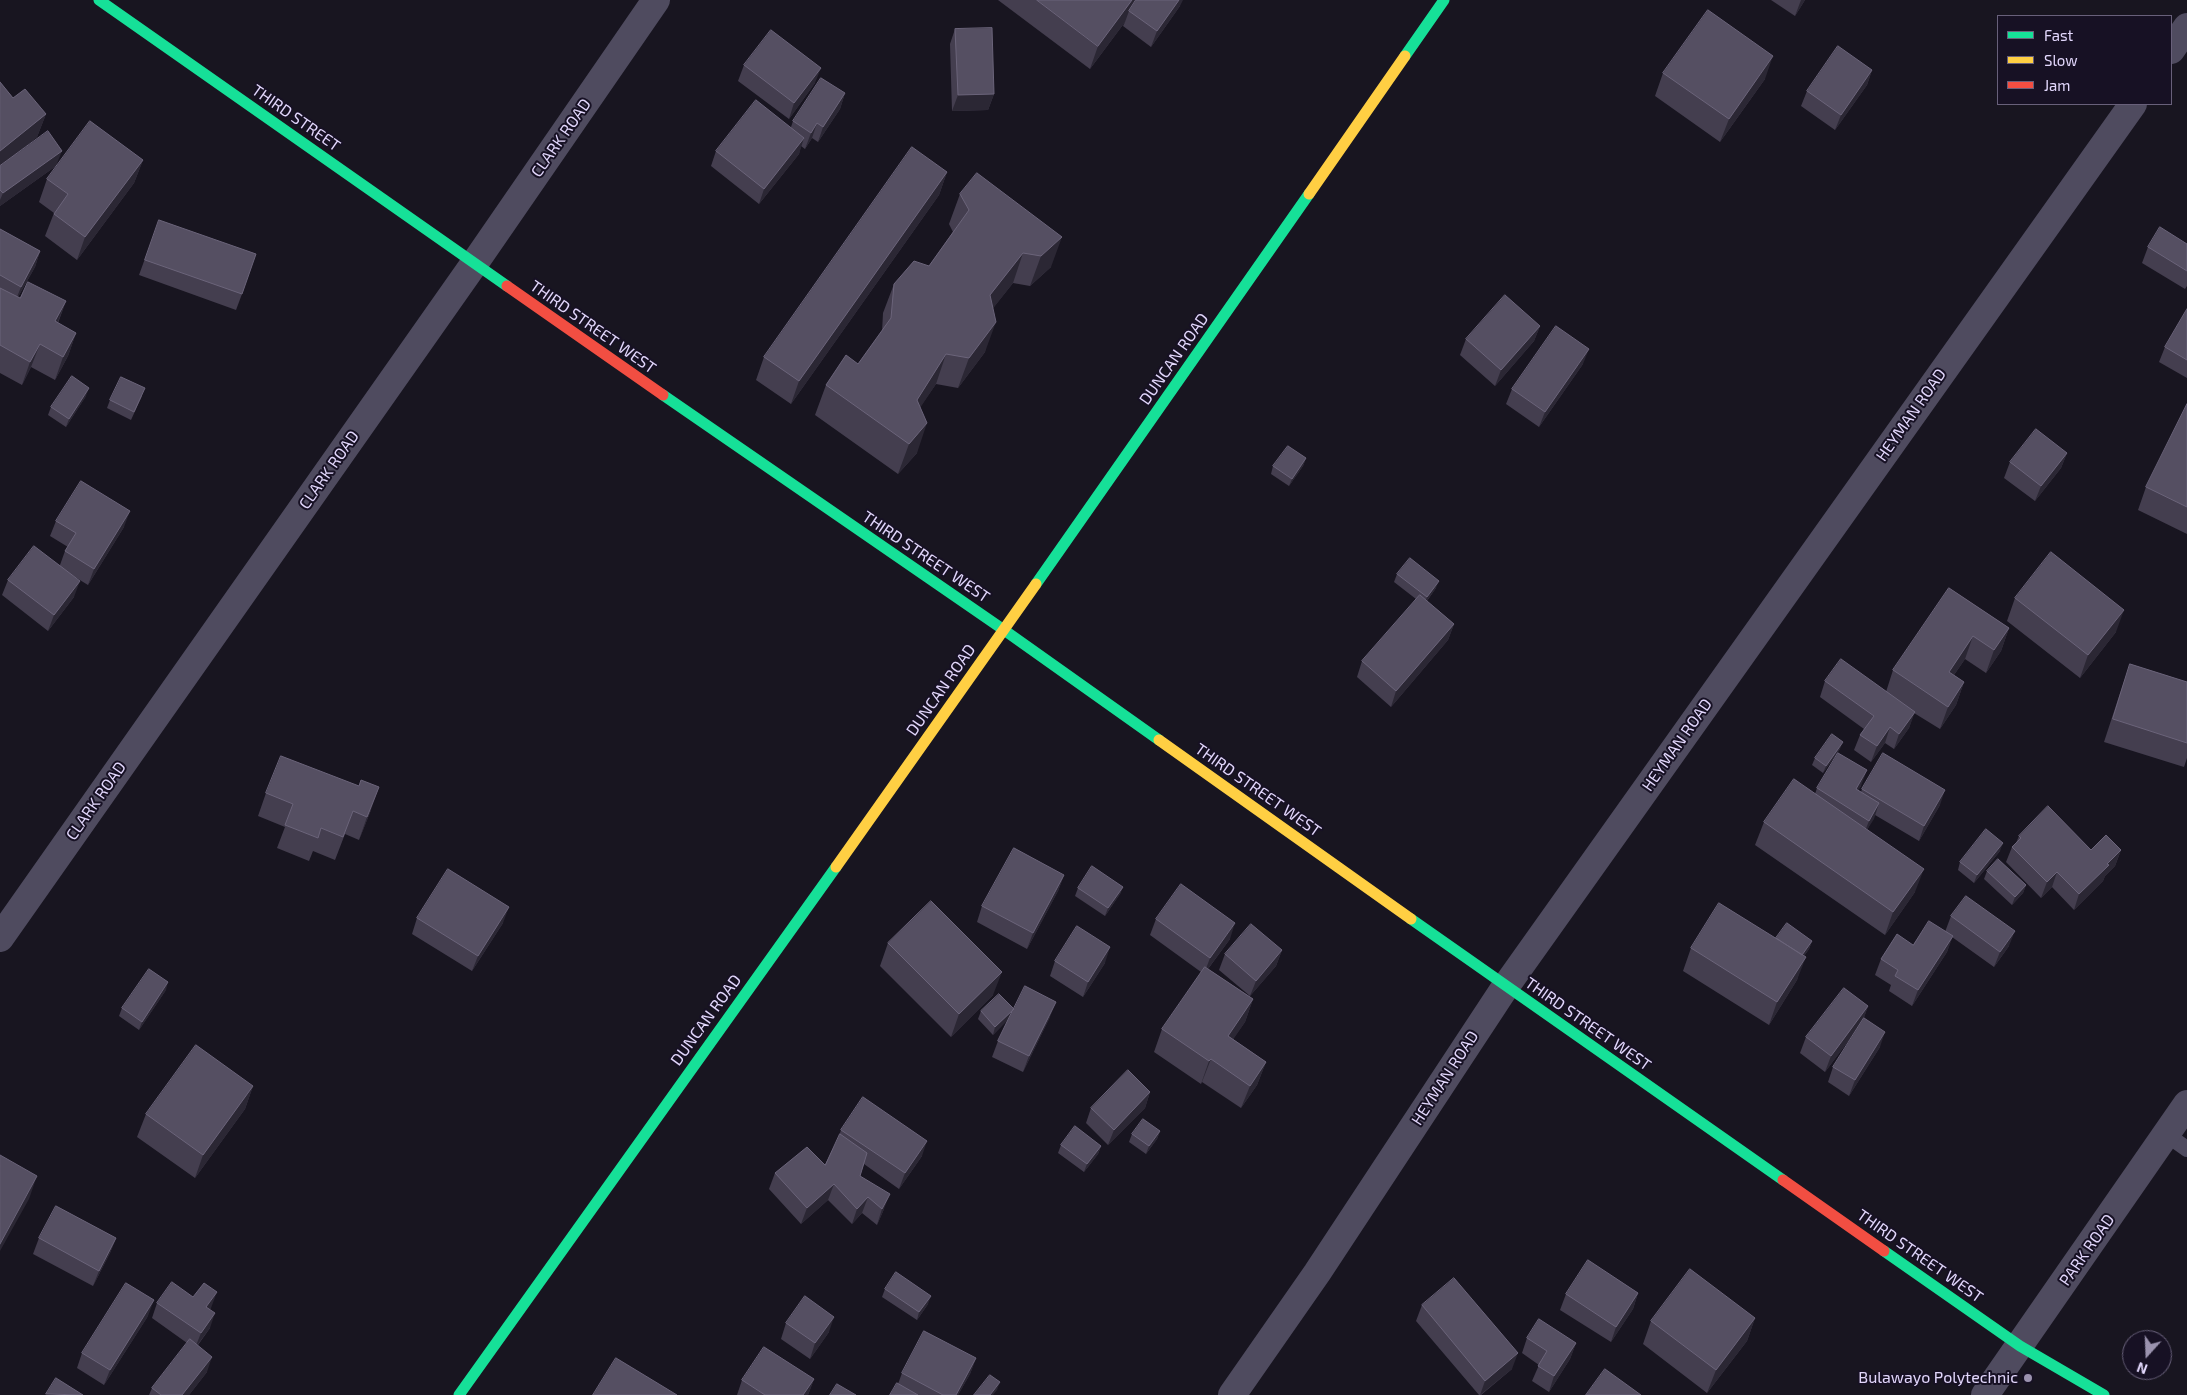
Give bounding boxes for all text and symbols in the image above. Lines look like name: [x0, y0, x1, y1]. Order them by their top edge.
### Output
legend: [1997, 15, 2172, 105]
text: Fast: [2044, 26, 2073, 44]
text: Slow: [2044, 51, 2078, 69]
text: Jam: [2044, 76, 2070, 94]
street label: THIRD STREET: [248, 80, 344, 156]
street label: CLARK ROAD: [527, 95, 595, 181]
street label: THIRD STREET WEST: [526, 276, 660, 378]
street label: DUNCAN ROAD: [1135, 309, 1213, 409]
street label: HEYMAN ROAD: [1872, 365, 1950, 465]
street label: CLARK ROAD: [295, 427, 363, 513]
street label: THIRD STREET WEST: [859, 507, 993, 607]
street label: DUNCAN ROAD: [902, 640, 980, 740]
street label: HEYMAN ROAD: [1638, 695, 1716, 795]
street label: THIRD STREET WEST: [1191, 739, 1325, 841]
street label: CLARK ROAD: [62, 758, 130, 844]
street label: DUNCAN ROAD: [667, 971, 745, 1069]
street label: THIRD STREET WEST: [1521, 973, 1655, 1075]
street label: HEYMAN ROAD: [1407, 1027, 1483, 1129]
street label: THIRD STREET WEST: [1853, 1205, 1987, 1307]
street label: PARK ROAD: [2055, 1211, 2119, 1289]
north arrow: [2122, 1330, 2172, 1380]
text: N: [2134, 1359, 2150, 1378]
place label: Bulawayo Polytechnic: [1858, 1368, 2018, 1388]
marker: Bulawayo Polytechnic: [2022, 1372, 2034, 1384]

